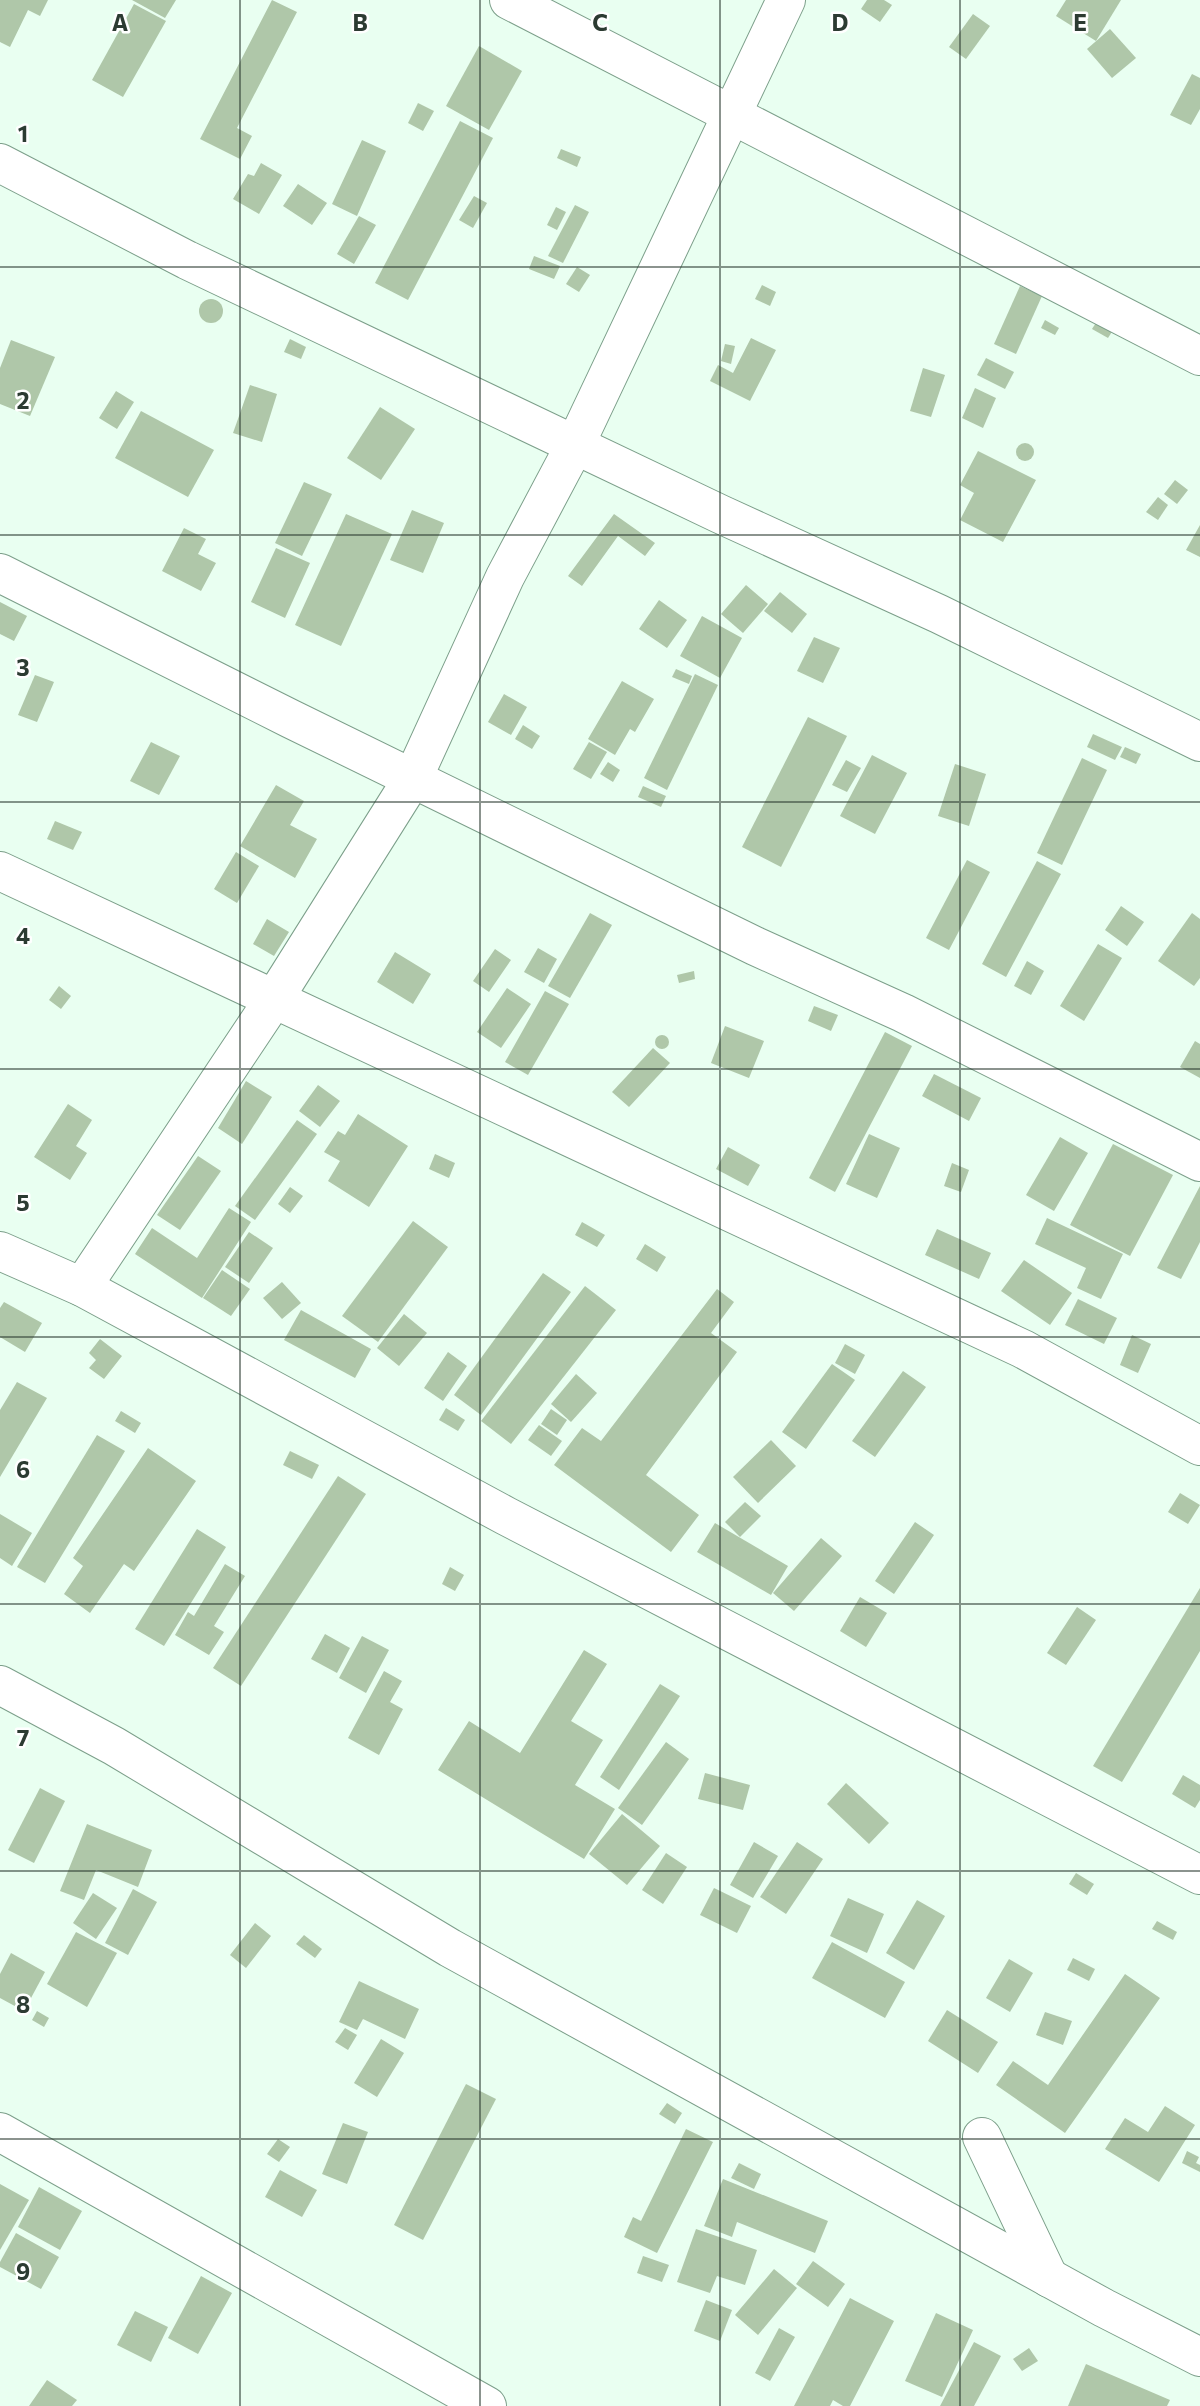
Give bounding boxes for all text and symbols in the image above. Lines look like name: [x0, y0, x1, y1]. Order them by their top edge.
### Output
text: A: [112, 8, 129, 36]
text: B: [352, 8, 368, 36]
text: C: [592, 8, 608, 36]
text: D: [832, 8, 849, 36]
text: E: [1073, 8, 1087, 36]
text: 1: [18, 119, 28, 147]
text: 2: [16, 386, 30, 414]
text: 3: [16, 653, 30, 681]
text: 4: [16, 921, 30, 949]
text: 5: [16, 1188, 30, 1216]
text: 6: [16, 1455, 30, 1483]
text: 7: [17, 1723, 29, 1751]
text: 8: [16, 1990, 30, 2018]
text: 9: [16, 2257, 30, 2285]

